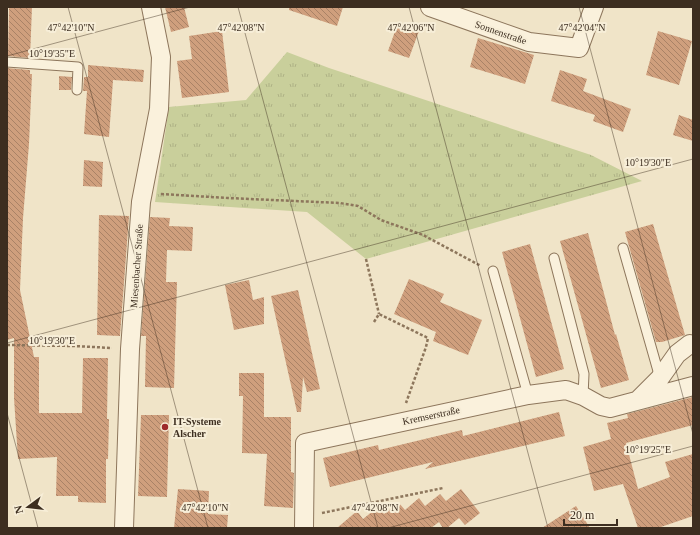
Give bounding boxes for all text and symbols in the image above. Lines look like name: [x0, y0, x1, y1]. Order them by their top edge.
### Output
street label: Sonnenstraße: [474, 18, 529, 47]
text: 47°42'10"N: [47, 22, 95, 33]
text: 47°42'08"N: [217, 22, 265, 33]
text: 47°42'06"N: [387, 22, 435, 33]
text: 47°42'04"N: [558, 22, 606, 33]
text: 10°19'35"E: [29, 48, 75, 59]
text: 10°19'30"E: [625, 157, 671, 168]
street label: Miesenbacher Straße: [128, 223, 145, 308]
text: 10°19'30"E: [29, 335, 75, 346]
street label: Kremserstraße: [401, 404, 461, 427]
place label: IT-Systeme Alscher: [173, 416, 222, 439]
marker: IT-Systeme Alscher: [160, 422, 170, 432]
text: 10°19'25"E: [625, 444, 671, 455]
north arrow: [8, 487, 48, 527]
scale bar: [564, 501, 617, 527]
text: 47°42'10"N: [181, 502, 229, 513]
text: 47°42'08"N: [351, 502, 399, 513]
text: N: [12, 504, 25, 515]
text: 20 m: [570, 508, 595, 522]

